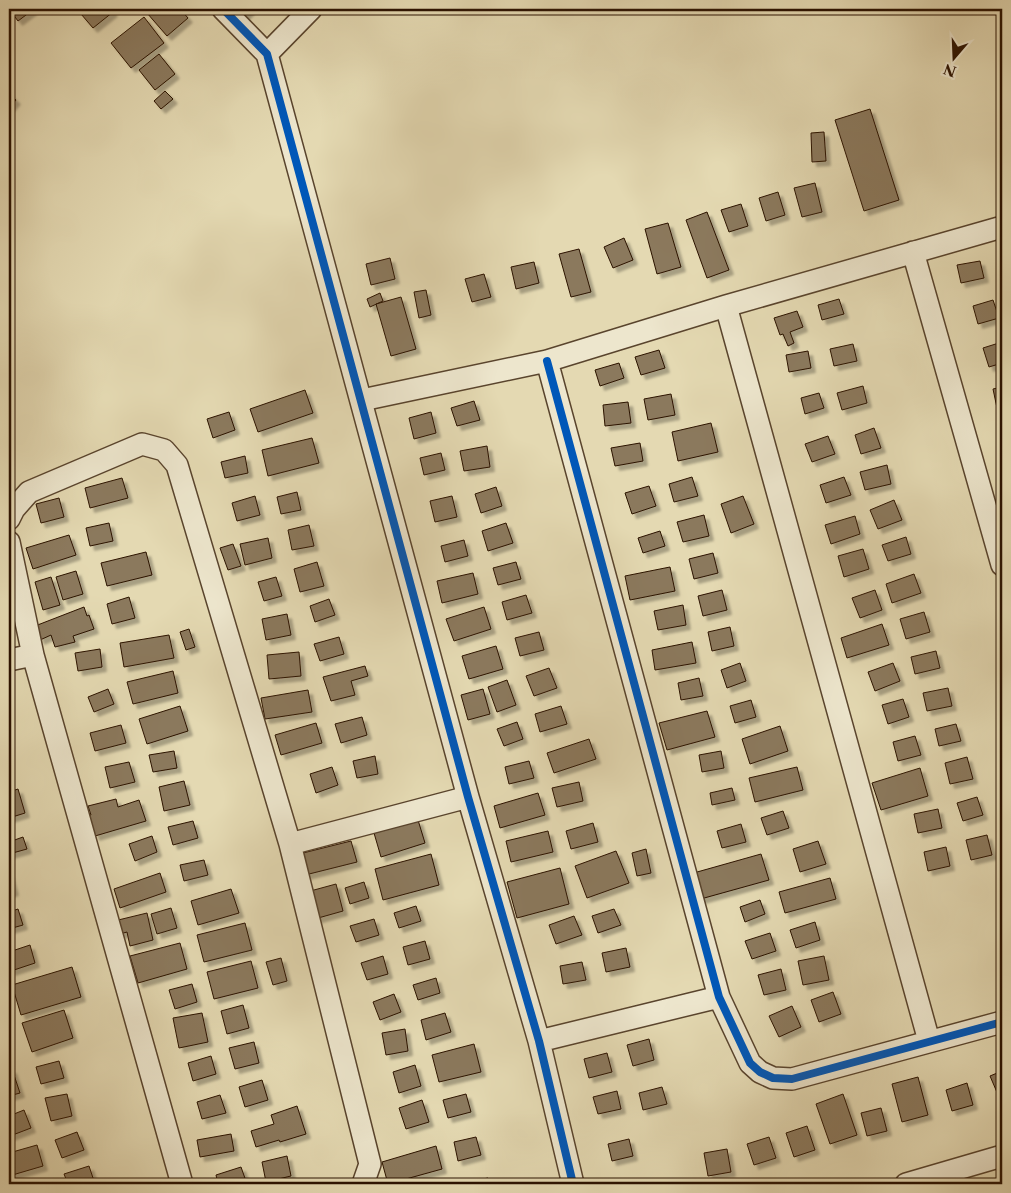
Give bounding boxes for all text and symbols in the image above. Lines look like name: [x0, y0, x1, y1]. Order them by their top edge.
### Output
north arrow: [928, 32, 978, 82]
text: N: [941, 60, 958, 81]

